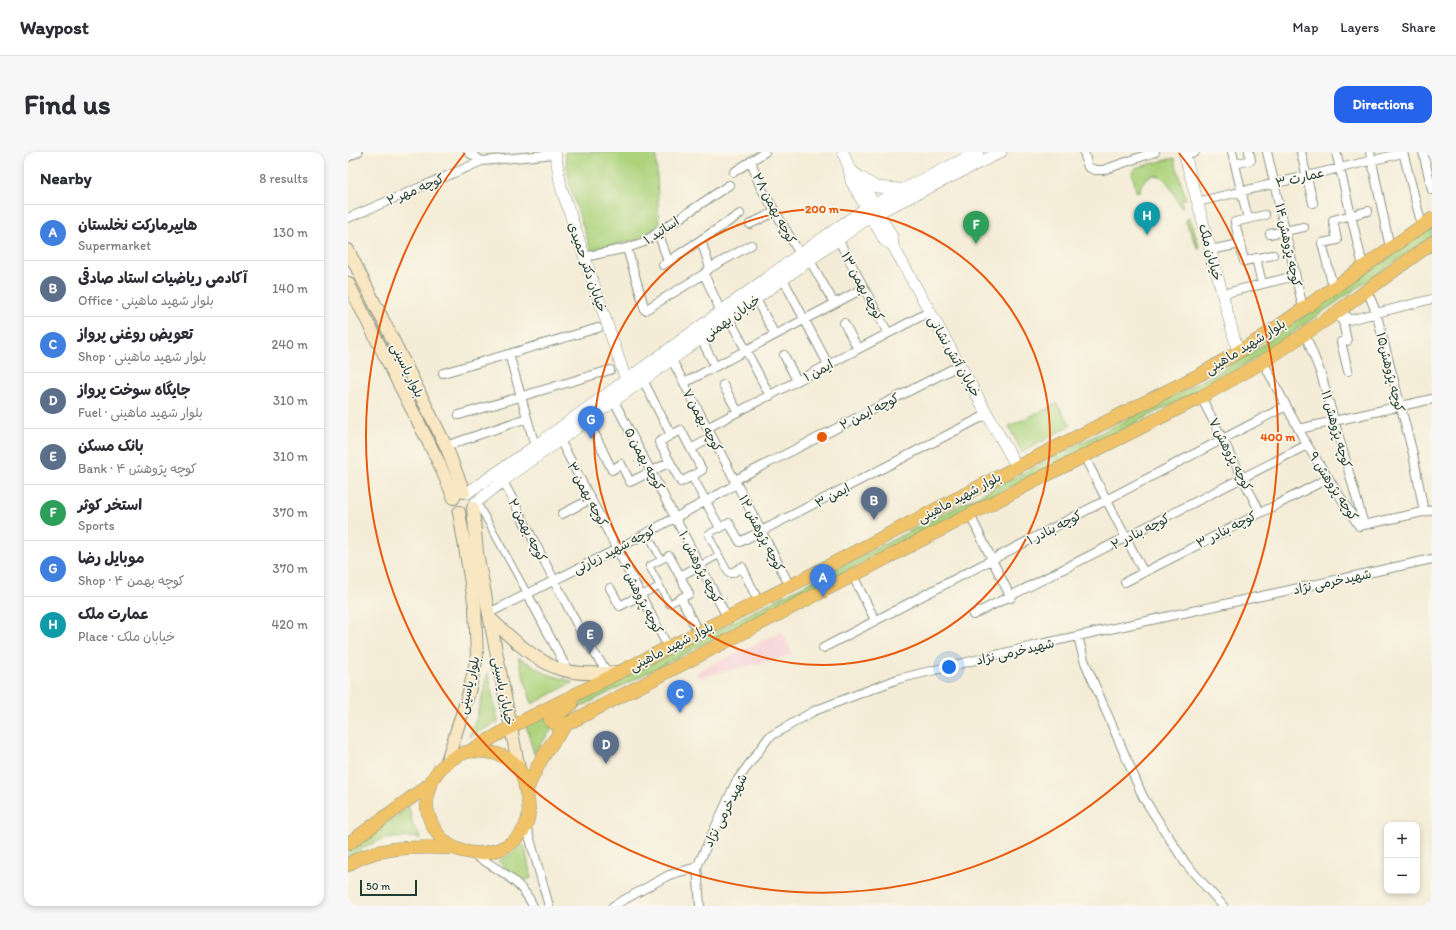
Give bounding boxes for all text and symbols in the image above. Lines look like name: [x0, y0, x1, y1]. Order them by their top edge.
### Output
text: Waypost: [20, 16, 89, 39]
text: Map: [1293, 19, 1318, 36]
text: Layers: [1340, 19, 1379, 36]
text: Share: [1401, 19, 1436, 36]
button: Directions: [1334, 86, 1432, 123]
text: Find us: [24, 87, 111, 121]
street label: عمارت ۳: [1274, 165, 1326, 190]
text: Nearby: [40, 168, 92, 188]
street label: کوچه مهر ۲: [384, 170, 447, 209]
street label: کوچه بهمن ۲۸: [749, 170, 800, 247]
text: 8 results: [259, 171, 308, 186]
text: 200 m: [805, 202, 840, 216]
pin: H: [1134, 202, 1160, 235]
street label: کوچه پژوهش ۱۴: [1271, 202, 1305, 289]
pin: F: [963, 211, 989, 244]
street label: اساتید ۱: [641, 213, 682, 248]
text: هایپرمارکت نخلستان: [78, 216, 197, 234]
street label: خیابان دکتر حمیدی: [564, 220, 610, 315]
street label: خیابان ملک: [1195, 222, 1225, 283]
text: A: [49, 225, 57, 240]
text: 130 m: [273, 225, 308, 240]
text: Supermarket: [78, 238, 151, 253]
street label: کوچه بهمن ۱۳: [837, 249, 887, 324]
text: آکادمی ریاضیات استاد صادقی: [78, 269, 247, 287]
text: B: [49, 281, 57, 296]
text: 140 m: [272, 281, 308, 296]
street label: خیابان بهمنی: [700, 291, 764, 345]
text: Office · بلوار شهید ماهینی: [78, 293, 214, 308]
street label: خیابان آتش نشانی: [923, 313, 984, 401]
street label: بلوار شهید ماهینی: [1202, 316, 1289, 379]
text: تعویض روغنی پرواز: [78, 325, 193, 343]
street label: کوچه پژوهش۱۵: [1372, 331, 1408, 414]
text: C: [49, 337, 57, 352]
text: 240 m: [271, 337, 308, 352]
street label: بلوار یاسینی: [386, 340, 427, 401]
text: Shop · بلوار شهید ماهینی: [78, 349, 207, 364]
street label: ایمن ۱: [801, 356, 836, 385]
text: جایگاه سوخت پرواز: [78, 381, 191, 399]
street label: کوچه بهمن ۷: [679, 386, 726, 455]
street label: کوچه پژوهش ۱۱: [1317, 388, 1355, 470]
street label: کوچه ایمن ۲: [837, 390, 902, 434]
text: D: [49, 393, 57, 408]
text: 310 m: [273, 393, 308, 408]
text: Fuel · بلوار شهید ماهینی: [78, 405, 203, 420]
pin: G: [578, 406, 604, 439]
street label: کوچه پژوهش ۷: [1205, 415, 1256, 494]
street label: کوچه بهمن ۵: [621, 425, 668, 494]
centre of rings: [815, 430, 829, 444]
text: 400 m: [1261, 430, 1296, 444]
text: بانک مسکن: [78, 437, 144, 455]
text: E: [49, 449, 57, 464]
text: 310 m: [273, 449, 308, 464]
street label: کوچه پژوهش ۹: [1305, 449, 1362, 524]
street label: کوچه بهمن ۳: [563, 459, 611, 530]
text: Bank · کوچه پژوهش ۴: [78, 461, 197, 476]
street label: بلوار شهید ماهینی: [915, 469, 1004, 527]
street label: ایمن ۳: [812, 480, 853, 512]
pin: B: [861, 487, 887, 520]
street label: کوچه پژوهش ۱۲: [735, 492, 788, 575]
text: استخر کوثر: [78, 496, 142, 514]
street label: کوچه بهمن ۲: [504, 496, 550, 565]
text: F: [50, 505, 56, 520]
text: 370 m: [273, 505, 308, 520]
street label: کوچه بنادر ۱: [1024, 507, 1085, 549]
street label: کوچه بنادر ۳: [1194, 508, 1260, 552]
street label: کوچه بنادر ۲: [1108, 510, 1173, 553]
text: Sports: [78, 518, 114, 533]
street label: کوچه شهید زیارتی: [570, 522, 659, 579]
street label: کوچه پژوهش ۱۰: [675, 528, 726, 607]
text: موبایل رضا: [78, 549, 144, 567]
street label: کوچه پژوهش ۶: [616, 560, 666, 638]
text: G: [49, 561, 57, 576]
text: 370 m: [273, 561, 308, 576]
pin: A: [810, 564, 836, 597]
street label: شهیدخرمی نژاد: [1291, 566, 1373, 599]
text: Shop · کوچه بهمن ۴: [78, 573, 184, 588]
text: عمارت ملک: [78, 605, 149, 623]
text: H: [49, 617, 58, 632]
text: 420 m: [271, 617, 308, 632]
street label: بلوار شهید ماهینی: [627, 619, 717, 676]
pin: E: [577, 621, 603, 654]
text: Place · خیابان ملک: [78, 629, 175, 644]
street label: شهیدخرمی نژاد: [974, 635, 1056, 670]
street label: بلوار یاسینی: [455, 655, 484, 716]
street label: خیابان یاسینی: [488, 656, 518, 727]
your location: [939, 657, 959, 677]
pin: C: [667, 680, 693, 713]
pin: D: [593, 731, 619, 764]
street label: شهیدخرمی نژاد: [701, 771, 752, 850]
map controls: [1384, 822, 1420, 894]
button: +: [1384, 822, 1420, 858]
button: −: [1384, 858, 1420, 894]
scale bar: [360, 878, 417, 897]
text: 50 m: [366, 880, 390, 893]

